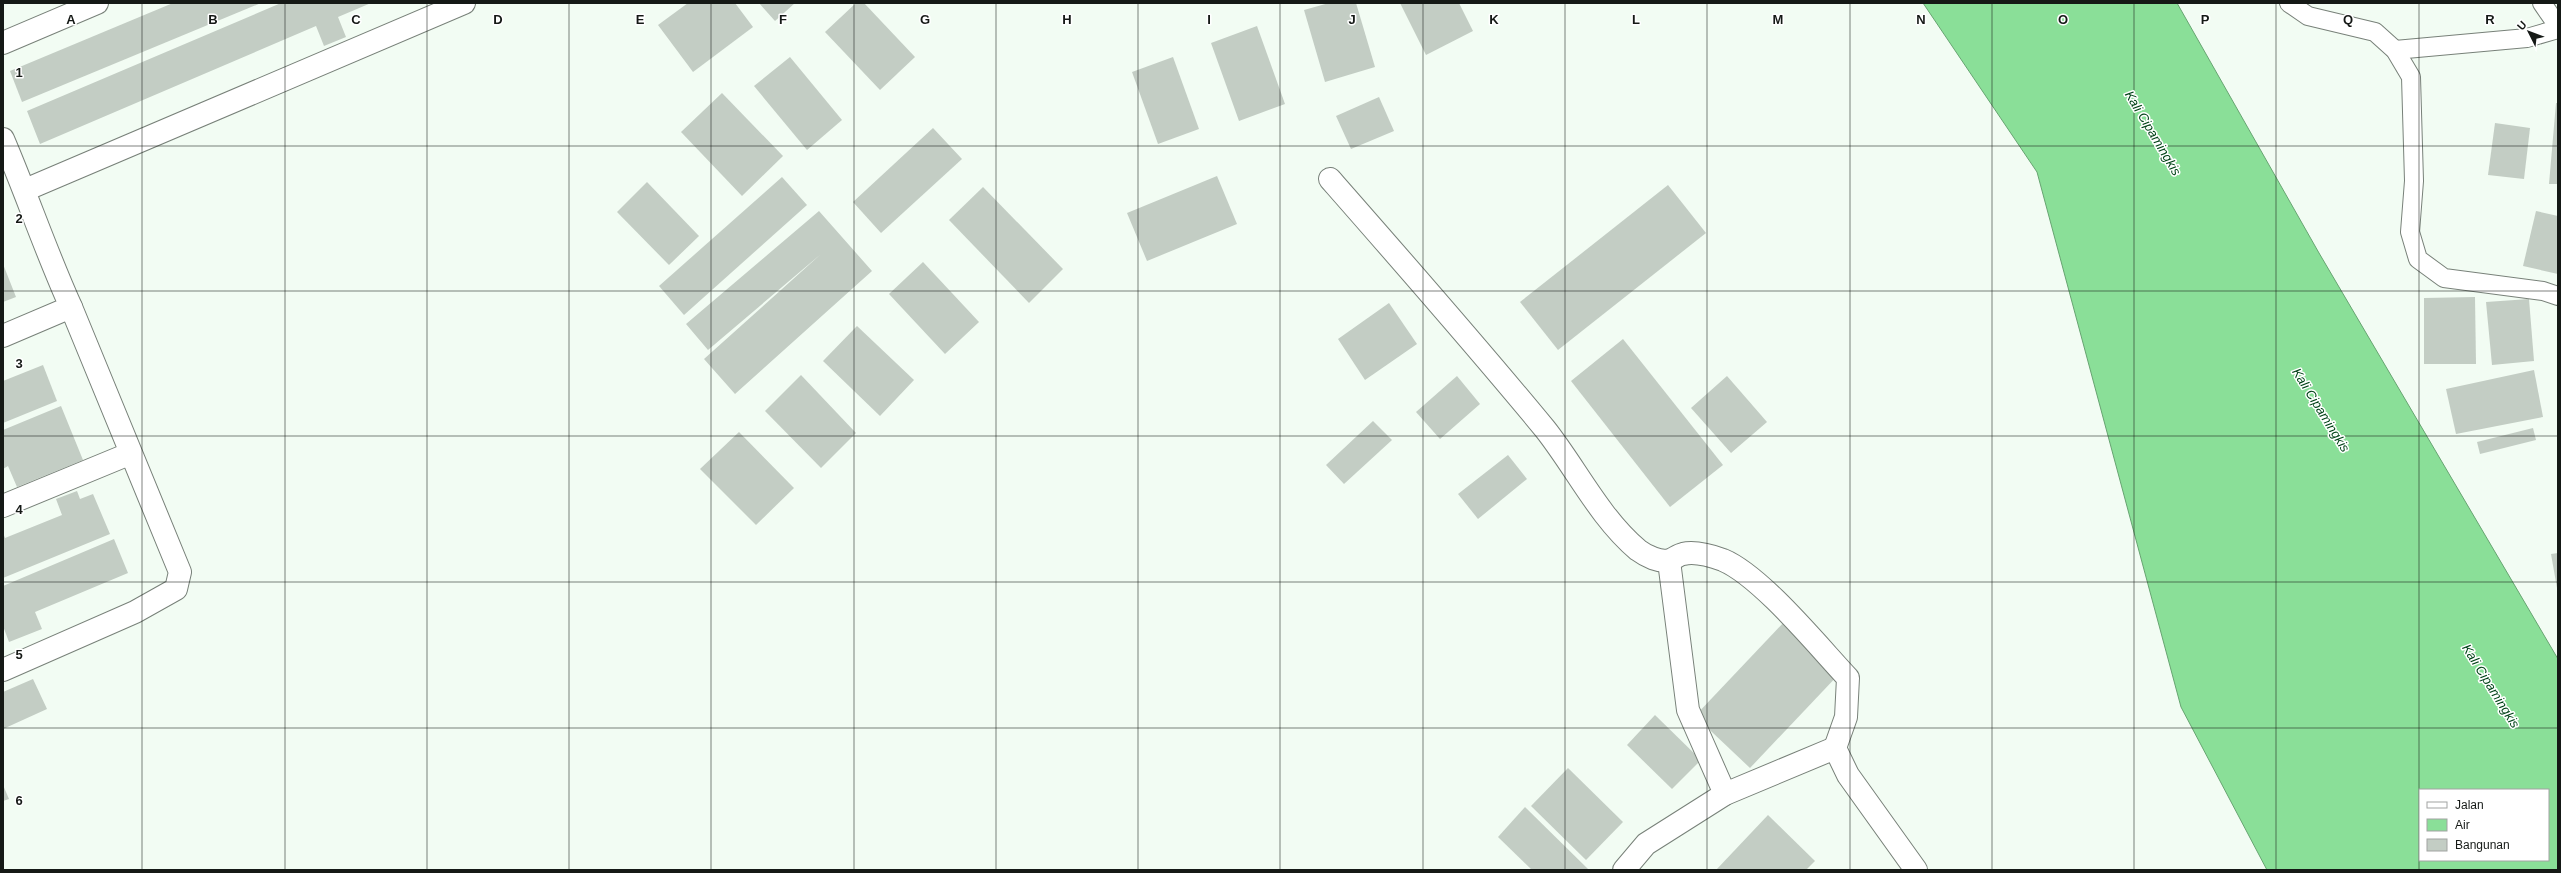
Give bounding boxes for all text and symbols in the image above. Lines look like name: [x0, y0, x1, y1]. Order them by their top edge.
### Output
text: A: [66, 12, 76, 27]
text: B: [208, 12, 218, 27]
text: C: [351, 12, 361, 27]
text: D: [493, 12, 503, 27]
text: E: [636, 12, 645, 27]
text: F: [779, 12, 787, 27]
text: G: [920, 12, 930, 27]
text: H: [1062, 12, 1072, 27]
text: I: [1207, 12, 1211, 27]
text: J: [1348, 12, 1356, 27]
text: K: [1489, 12, 1499, 27]
text: L: [1632, 12, 1640, 27]
text: M: [1773, 12, 1783, 27]
text: N: [1916, 12, 1926, 27]
text: O: [2058, 12, 2068, 27]
text: P: [2201, 12, 2210, 27]
text: Q: [2343, 12, 2353, 27]
text: R: [2485, 12, 2495, 27]
north arrow: [2509, 12, 2549, 52]
text: U: [2514, 18, 2529, 32]
text: 1: [15, 65, 23, 80]
water label: Kali Cipamingkis: [2122, 88, 2184, 178]
text: 2: [15, 211, 23, 226]
text: 3: [15, 356, 23, 371]
water label: Kali Cipamingkis: [2289, 365, 2353, 455]
text: 4: [15, 502, 23, 517]
water label: Kali Cipamingkis: [2459, 641, 2523, 731]
text: 5: [15, 647, 23, 662]
legend: [2419, 789, 2549, 861]
text: 6: [15, 793, 23, 808]
text: Jalan: [2455, 798, 2484, 812]
text: Air: [2455, 818, 2470, 832]
text: Bangunan: [2455, 838, 2510, 852]

